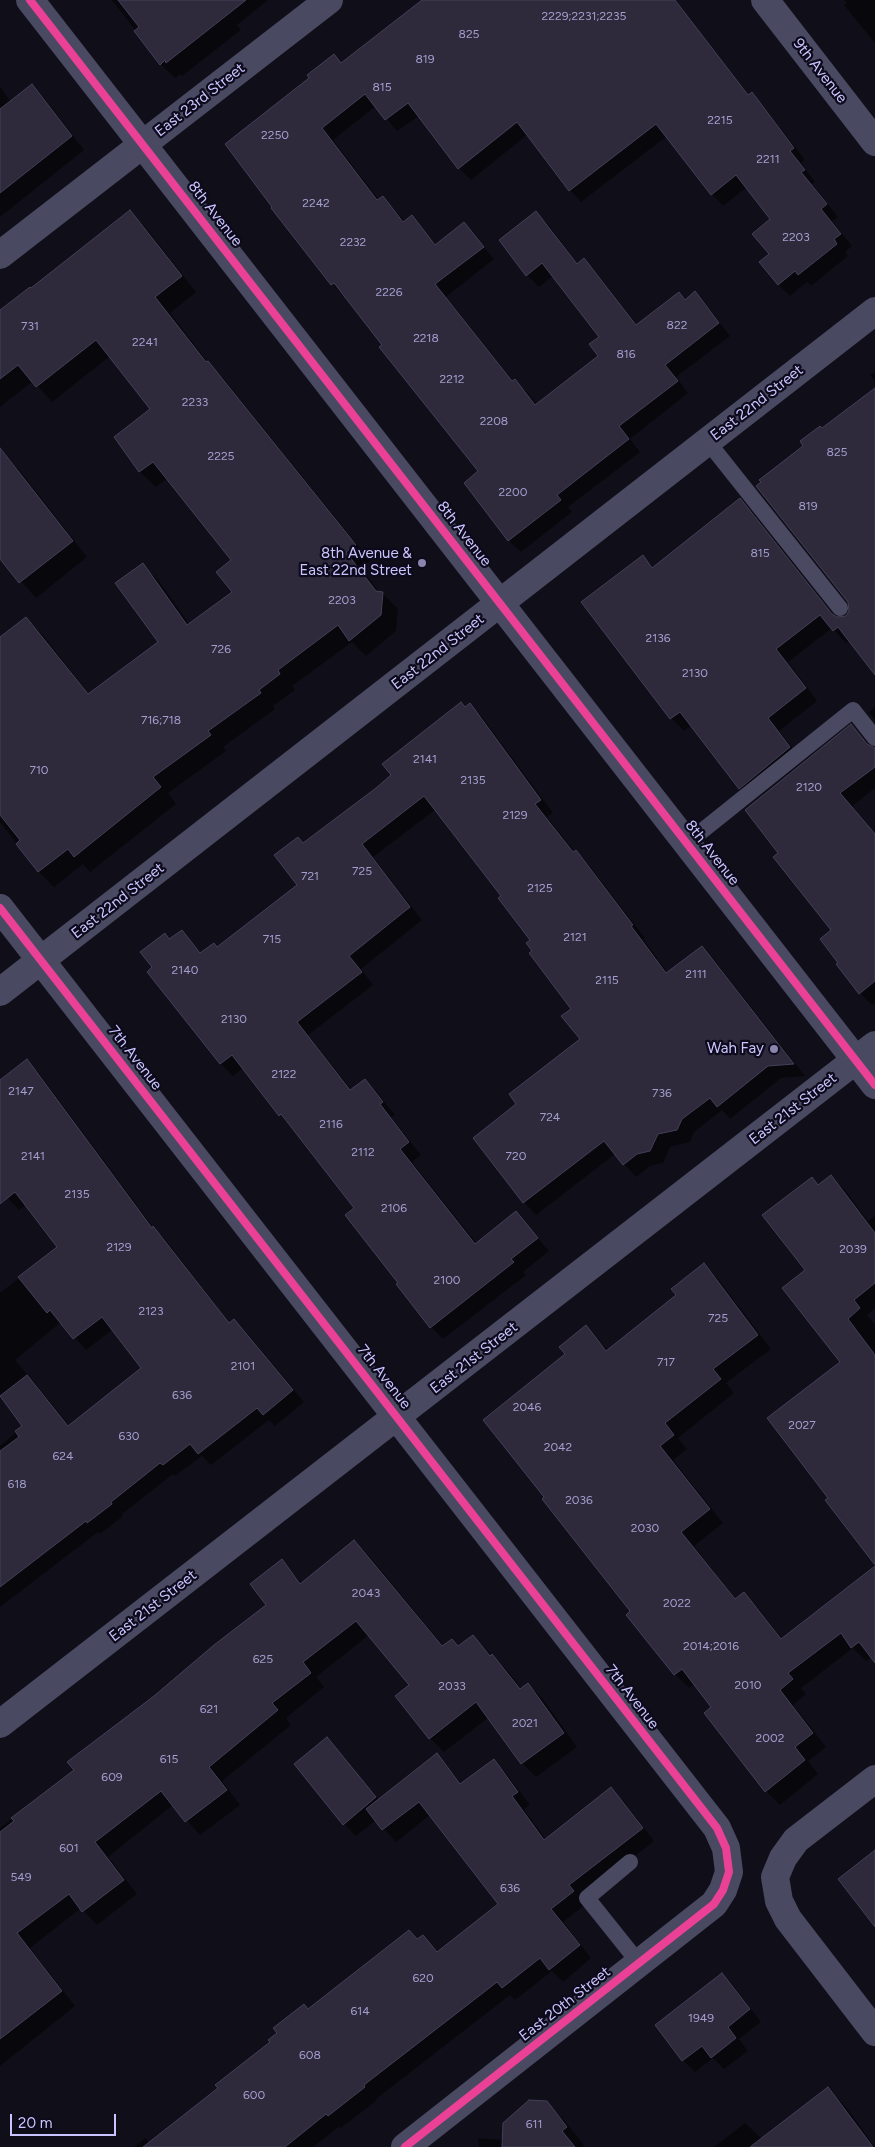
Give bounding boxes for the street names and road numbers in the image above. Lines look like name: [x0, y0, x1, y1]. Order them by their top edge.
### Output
street label: 9th Avenue: [789, 35, 851, 107]
street label: East 23rd Street: [152, 59, 248, 141]
street label: 8th Avenue: [184, 178, 246, 250]
street label: East 22nd Street: [707, 361, 807, 445]
street label: 8th Avenue: [433, 498, 495, 570]
street label: East 22nd Street: [388, 610, 488, 694]
street label: 8th Avenue: [681, 817, 743, 889]
street label: East 22nd Street: [68, 859, 168, 943]
street label: 7th Avenue: [104, 1022, 166, 1094]
street label: East 21st Street: [746, 1069, 840, 1149]
street label: East 21st Street: [427, 1318, 521, 1398]
street label: 7th Avenue: [353, 1341, 415, 1413]
street label: East 21st Street: [106, 1566, 200, 1646]
street label: 7th Avenue: [601, 1661, 663, 1733]
street label: East 20th Street: [516, 1963, 614, 2045]

